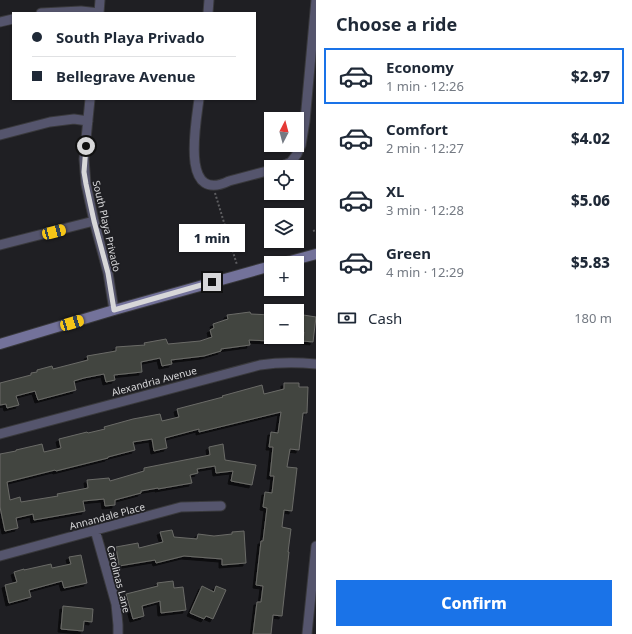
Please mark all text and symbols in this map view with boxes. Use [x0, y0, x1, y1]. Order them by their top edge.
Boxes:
text: Choose a ride [336, 12, 457, 36]
text: South Playa Privado [56, 27, 205, 47]
text: Economy [386, 57, 454, 77]
icon: car [338, 58, 374, 94]
text: Bellegrave Avenue [56, 66, 195, 86]
text: $2.97 [571, 66, 610, 86]
text: 1 min · 12:26 [386, 77, 464, 95]
north arrow [264, 112, 304, 152]
map controls [264, 112, 304, 344]
text: Comfort [386, 119, 448, 139]
icon: car [338, 120, 374, 156]
text: $4.02 [571, 128, 610, 148]
route start [77, 137, 95, 155]
text: 2 min · 12:27 [386, 139, 464, 157]
button: locate [264, 160, 304, 200]
street label: South Playa Privado [90, 179, 124, 273]
text: XL [386, 181, 404, 201]
icon: car [338, 182, 374, 218]
text: $5.06 [571, 190, 610, 210]
text: 3 min · 12:28 [386, 201, 464, 219]
button: layers [264, 208, 304, 248]
car [41, 223, 67, 241]
callout: 1 min [179, 224, 245, 252]
text: 1 min [194, 229, 230, 247]
text: Green [386, 243, 431, 263]
icon: car [338, 244, 374, 280]
text: $5.83 [571, 252, 610, 272]
button: + [264, 256, 304, 296]
text: 4 min · 12:29 [386, 263, 464, 281]
route end [203, 273, 221, 291]
button: − [264, 304, 304, 344]
icon: cash [336, 307, 358, 329]
text: Cash [368, 308, 402, 328]
text: 180 m [574, 309, 612, 327]
car [59, 314, 85, 332]
street label: Alexandria Avenue [110, 363, 198, 399]
street label: Annandale Place [68, 499, 147, 533]
street label: Carolinas Lane [104, 544, 134, 614]
button: Confirm [336, 580, 612, 626]

